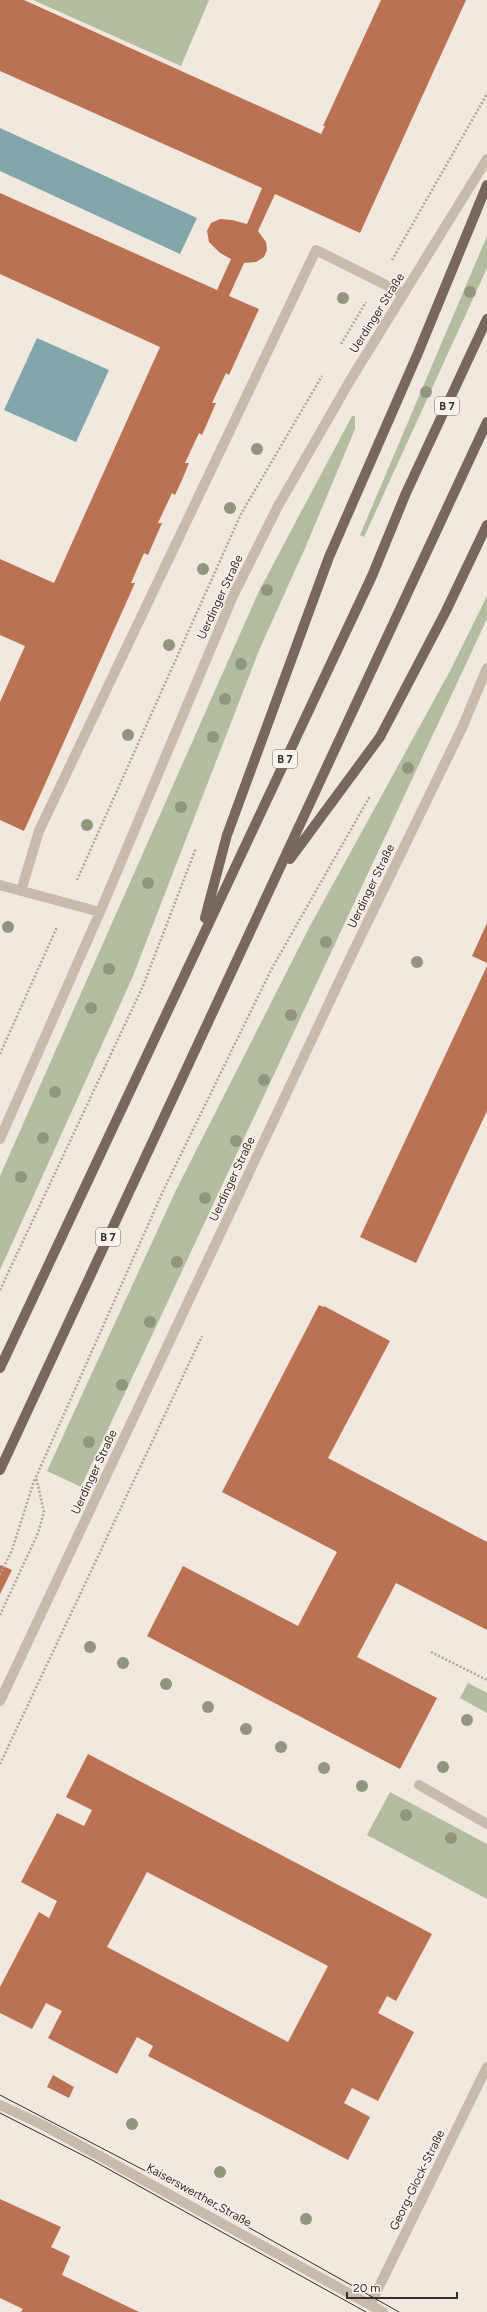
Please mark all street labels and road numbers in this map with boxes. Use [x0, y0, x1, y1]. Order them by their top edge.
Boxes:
street label: Uerdinger Straße [347, 270, 407, 356]
road number: B 7 [435, 397, 459, 415]
street label: Uerdinger Straße [194, 552, 246, 641]
road number: B 7 [273, 750, 297, 768]
street label: Uerdinger Straße [345, 841, 398, 930]
street label: Uerdinger Straße [206, 1134, 258, 1223]
road number: B 7 [96, 1228, 120, 1246]
street label: Uerdinger Straße [68, 1427, 120, 1516]
street label: Georg-Glock-Straße [387, 2127, 448, 2233]
street label: Kaiserswerther Straße [144, 2160, 254, 2230]

